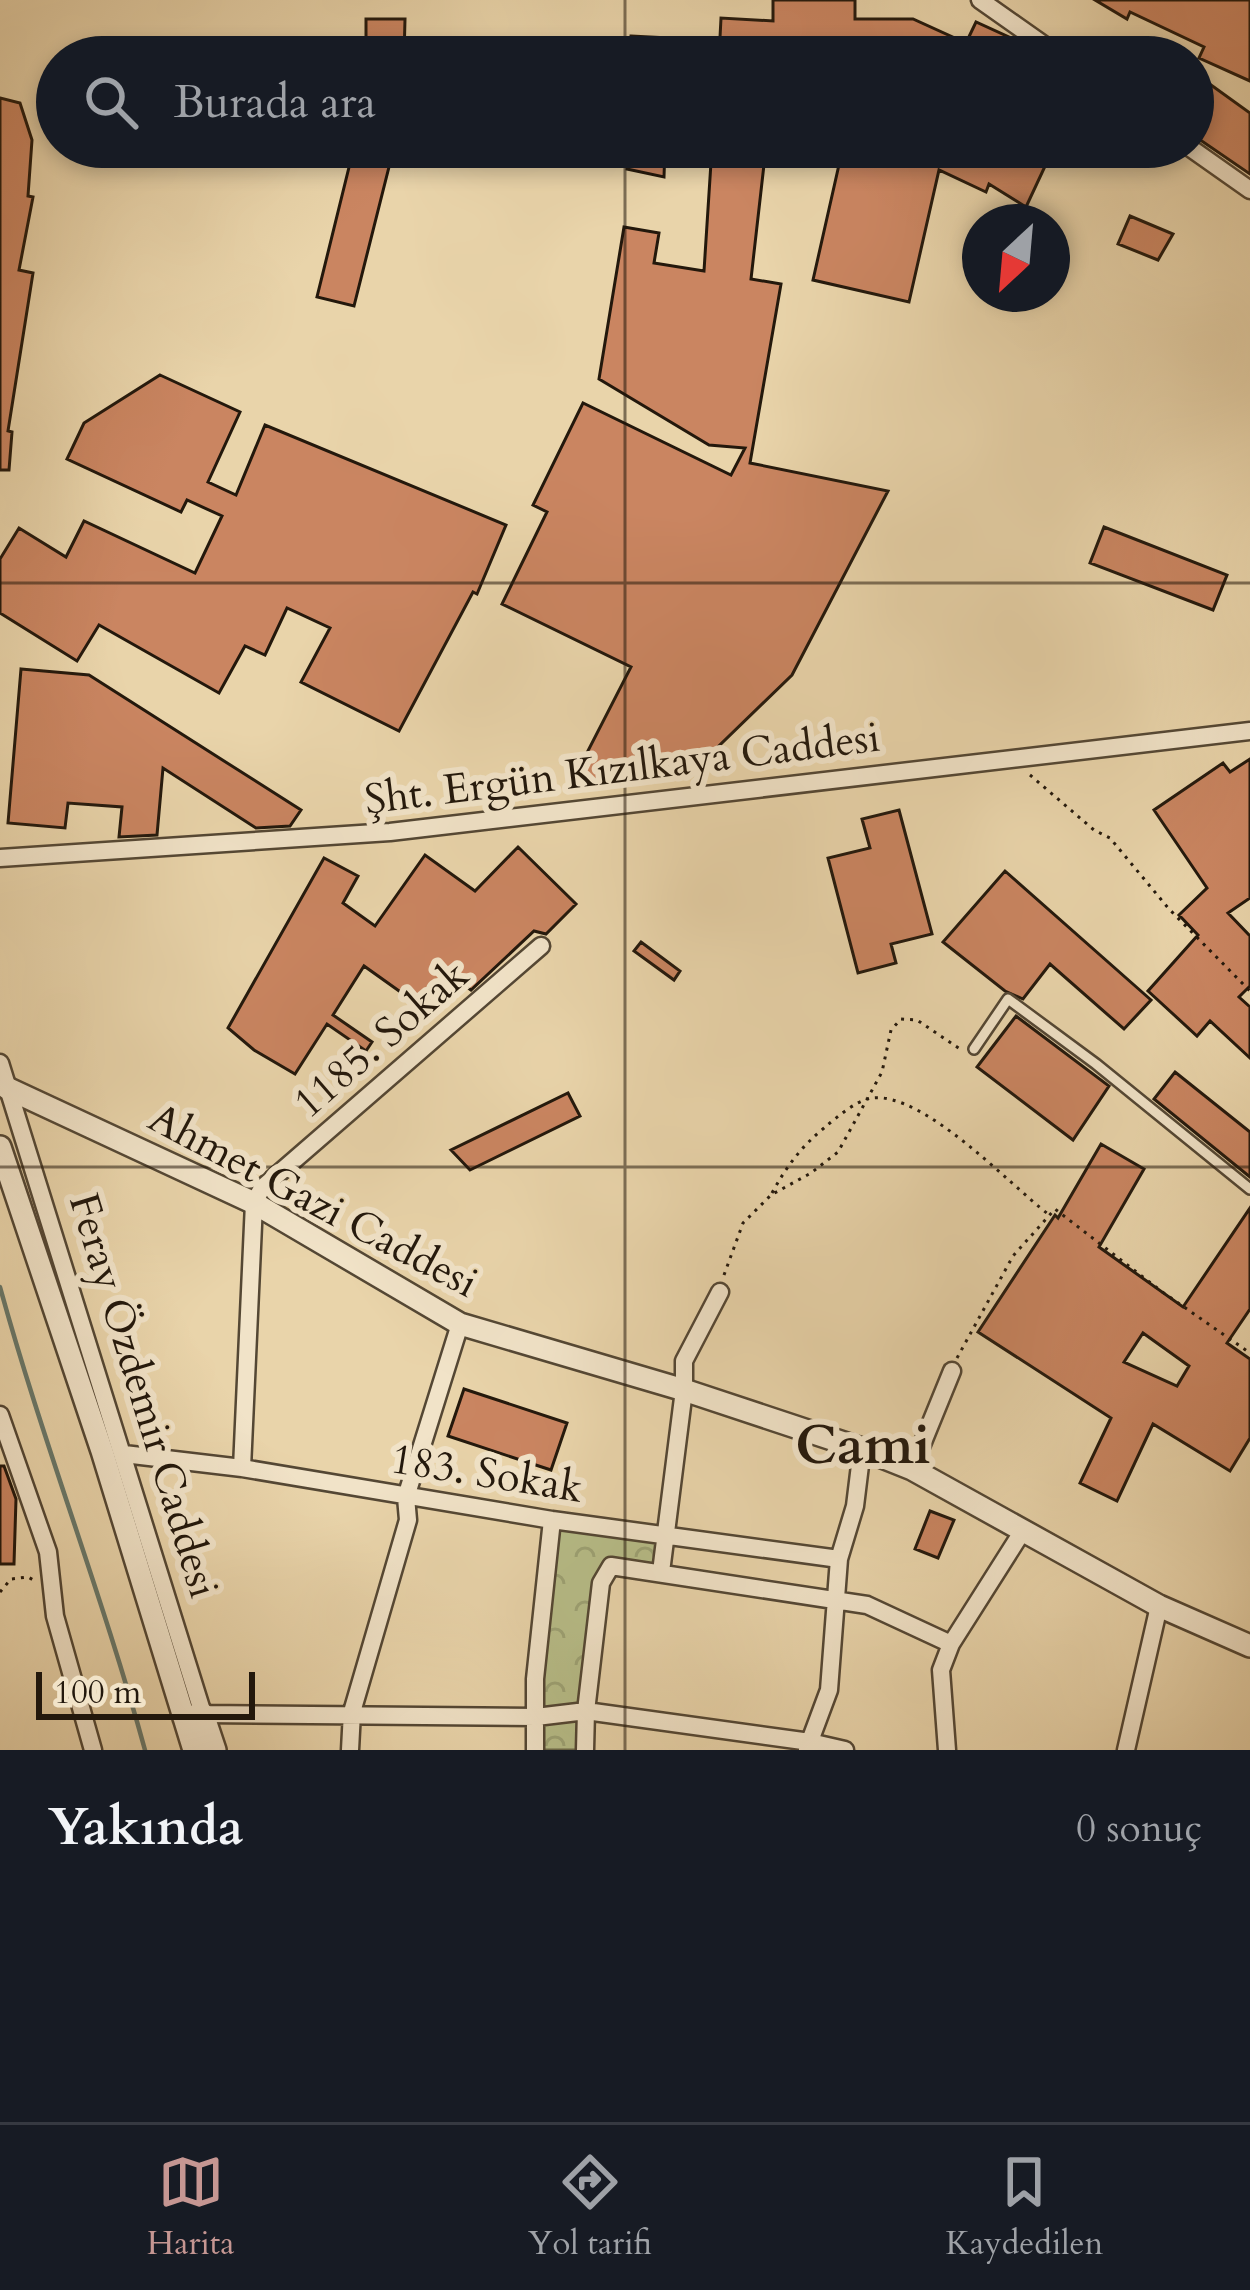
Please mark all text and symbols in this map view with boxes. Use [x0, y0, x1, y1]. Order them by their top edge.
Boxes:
search box [36, 36, 1214, 168]
icon: search [78, 69, 144, 135]
text: Burada ara [174, 72, 376, 133]
north arrow [962, 204, 1070, 312]
street label: Şht. Ergün Kızılkaya Caddesi [361, 709, 883, 828]
street label: 1185. Sokak [281, 947, 481, 1131]
street label: Ahmet Gazi Caddesi [139, 1089, 488, 1311]
street label: Feray Özdemir Caddesi [55, 1186, 232, 1605]
district label: Cami [795, 1410, 931, 1483]
street label: 183. Sokak [387, 1430, 587, 1517]
scale bar [36, 1666, 255, 1719]
text: 100 m [54, 1670, 141, 1715]
text: Yakında [48, 1793, 243, 1863]
text: 0 sonuç [1076, 1802, 1202, 1855]
tab: Harita [147, 2149, 235, 2266]
tab: Yol tarifi [528, 2149, 652, 2266]
tab: Kaydedilen [946, 2149, 1103, 2266]

